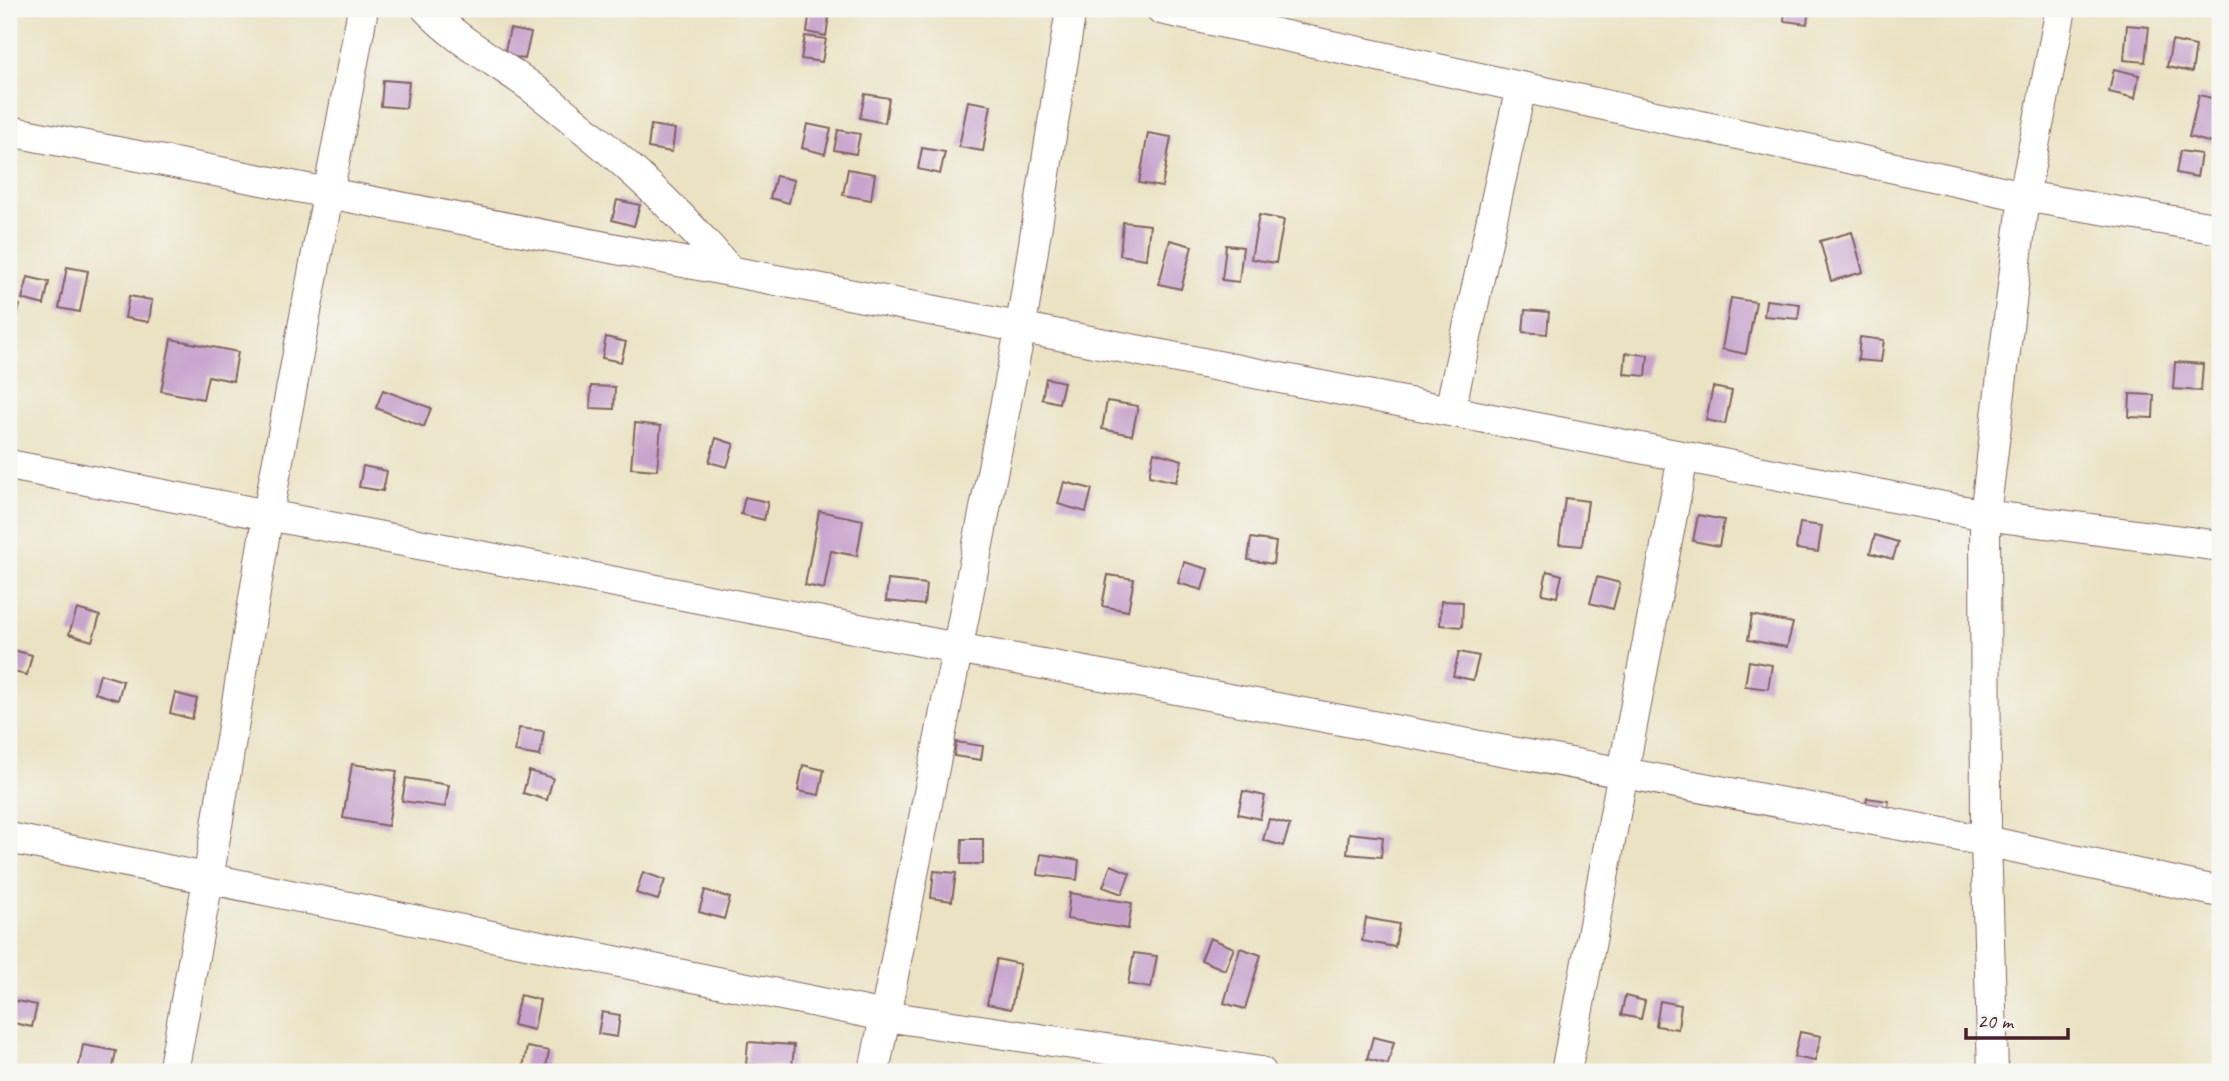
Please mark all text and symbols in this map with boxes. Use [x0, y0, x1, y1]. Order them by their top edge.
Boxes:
scale bar [1966, 997, 2068, 1041]
text: 20 m [1977, 1008, 2015, 1034]

